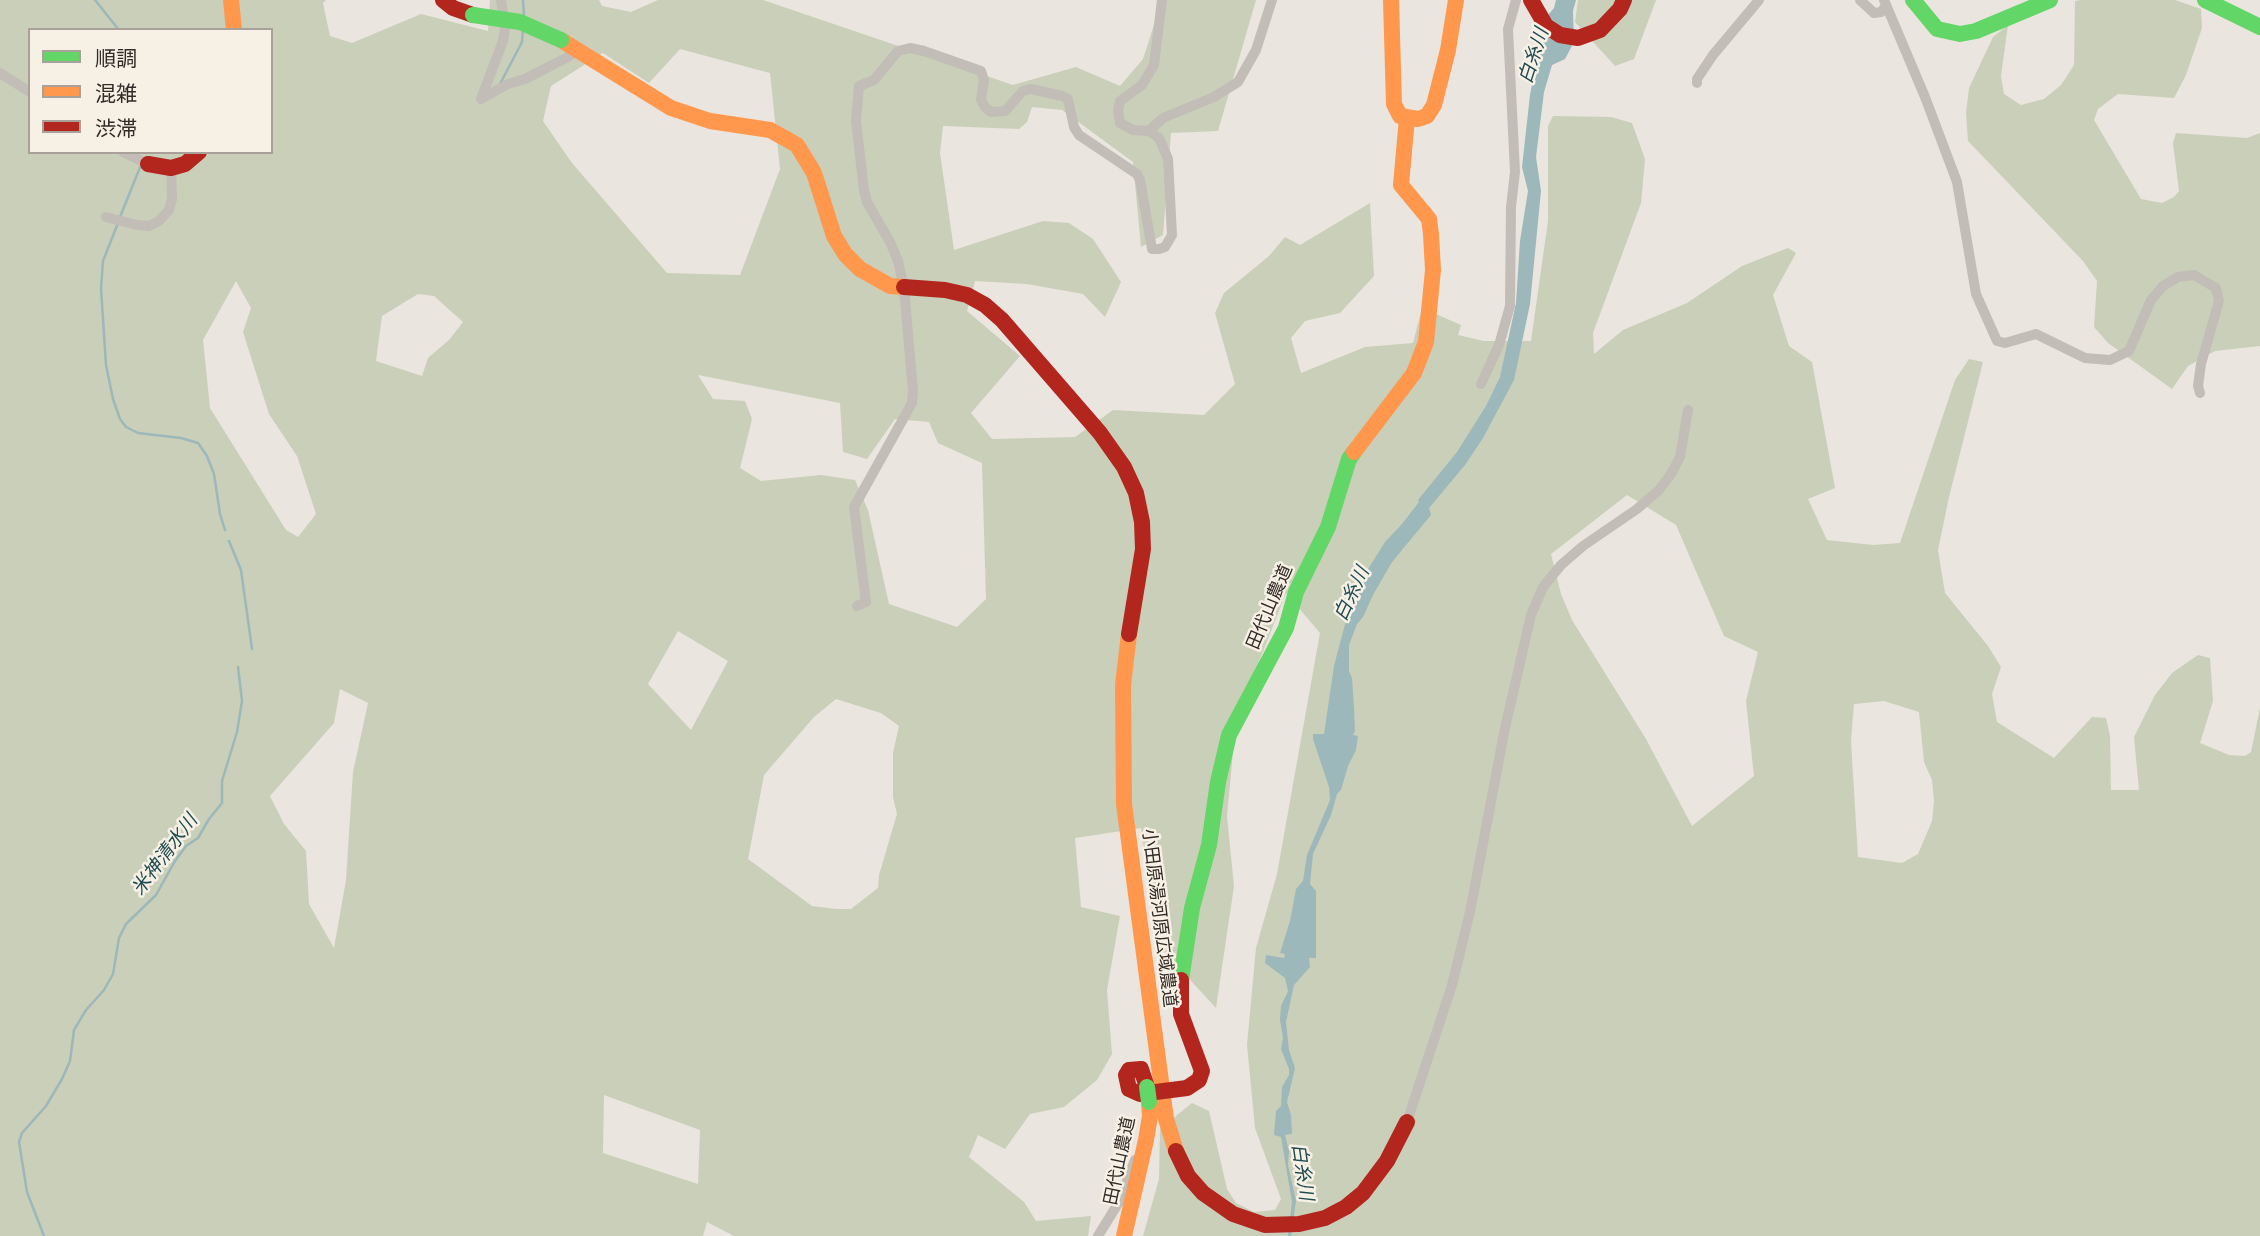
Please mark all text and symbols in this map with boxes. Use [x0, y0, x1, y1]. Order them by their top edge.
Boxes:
water label: 白糸川 [1514, 25, 1554, 87]
legend [28, 28, 273, 154]
text: 順調 [95, 44, 137, 72]
text: 混雑 [95, 79, 137, 107]
text: 渋滞 [95, 114, 137, 142]
street label: 田代山農道 [1242, 561, 1298, 653]
water label: 白糸川 [1330, 563, 1374, 625]
water label: 米神清水川 [127, 810, 203, 900]
street label: 小田原湯河原広域農道 [1137, 827, 1181, 1009]
street label: 田代山農道 [1100, 1115, 1140, 1207]
water label: 白糸川 [1287, 1142, 1317, 1202]

